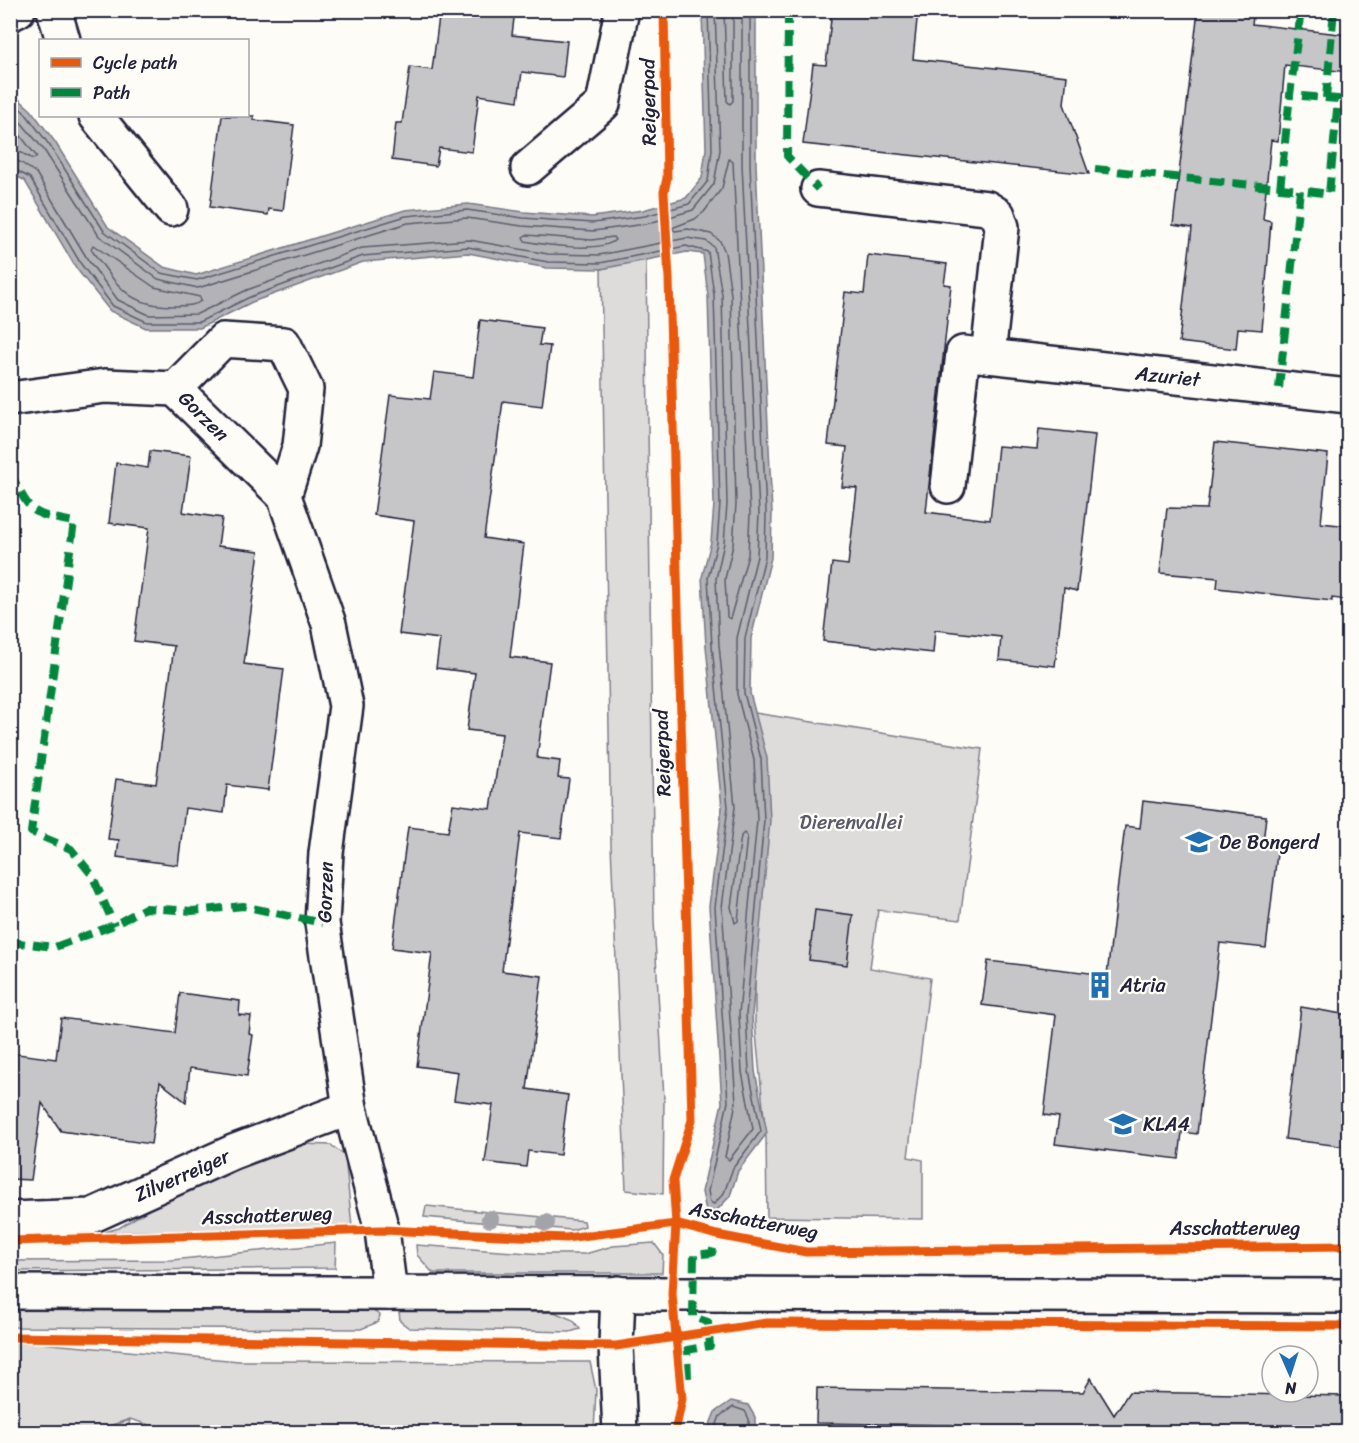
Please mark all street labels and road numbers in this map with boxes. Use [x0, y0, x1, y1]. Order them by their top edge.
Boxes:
street label: Reigerpad [630, 57, 667, 146]
street label: Azuriet [1133, 356, 1203, 397]
street label: Gorzen [170, 382, 238, 451]
street label: Reigerpad [643, 707, 682, 797]
street label: Gorzen [307, 861, 344, 923]
street label: Zilverreiger [129, 1138, 237, 1212]
street label: Asschatterweg [685, 1191, 821, 1250]
street label: Asschatterweg [200, 1196, 333, 1235]
street label: Asschatterweg [1169, 1211, 1300, 1246]

